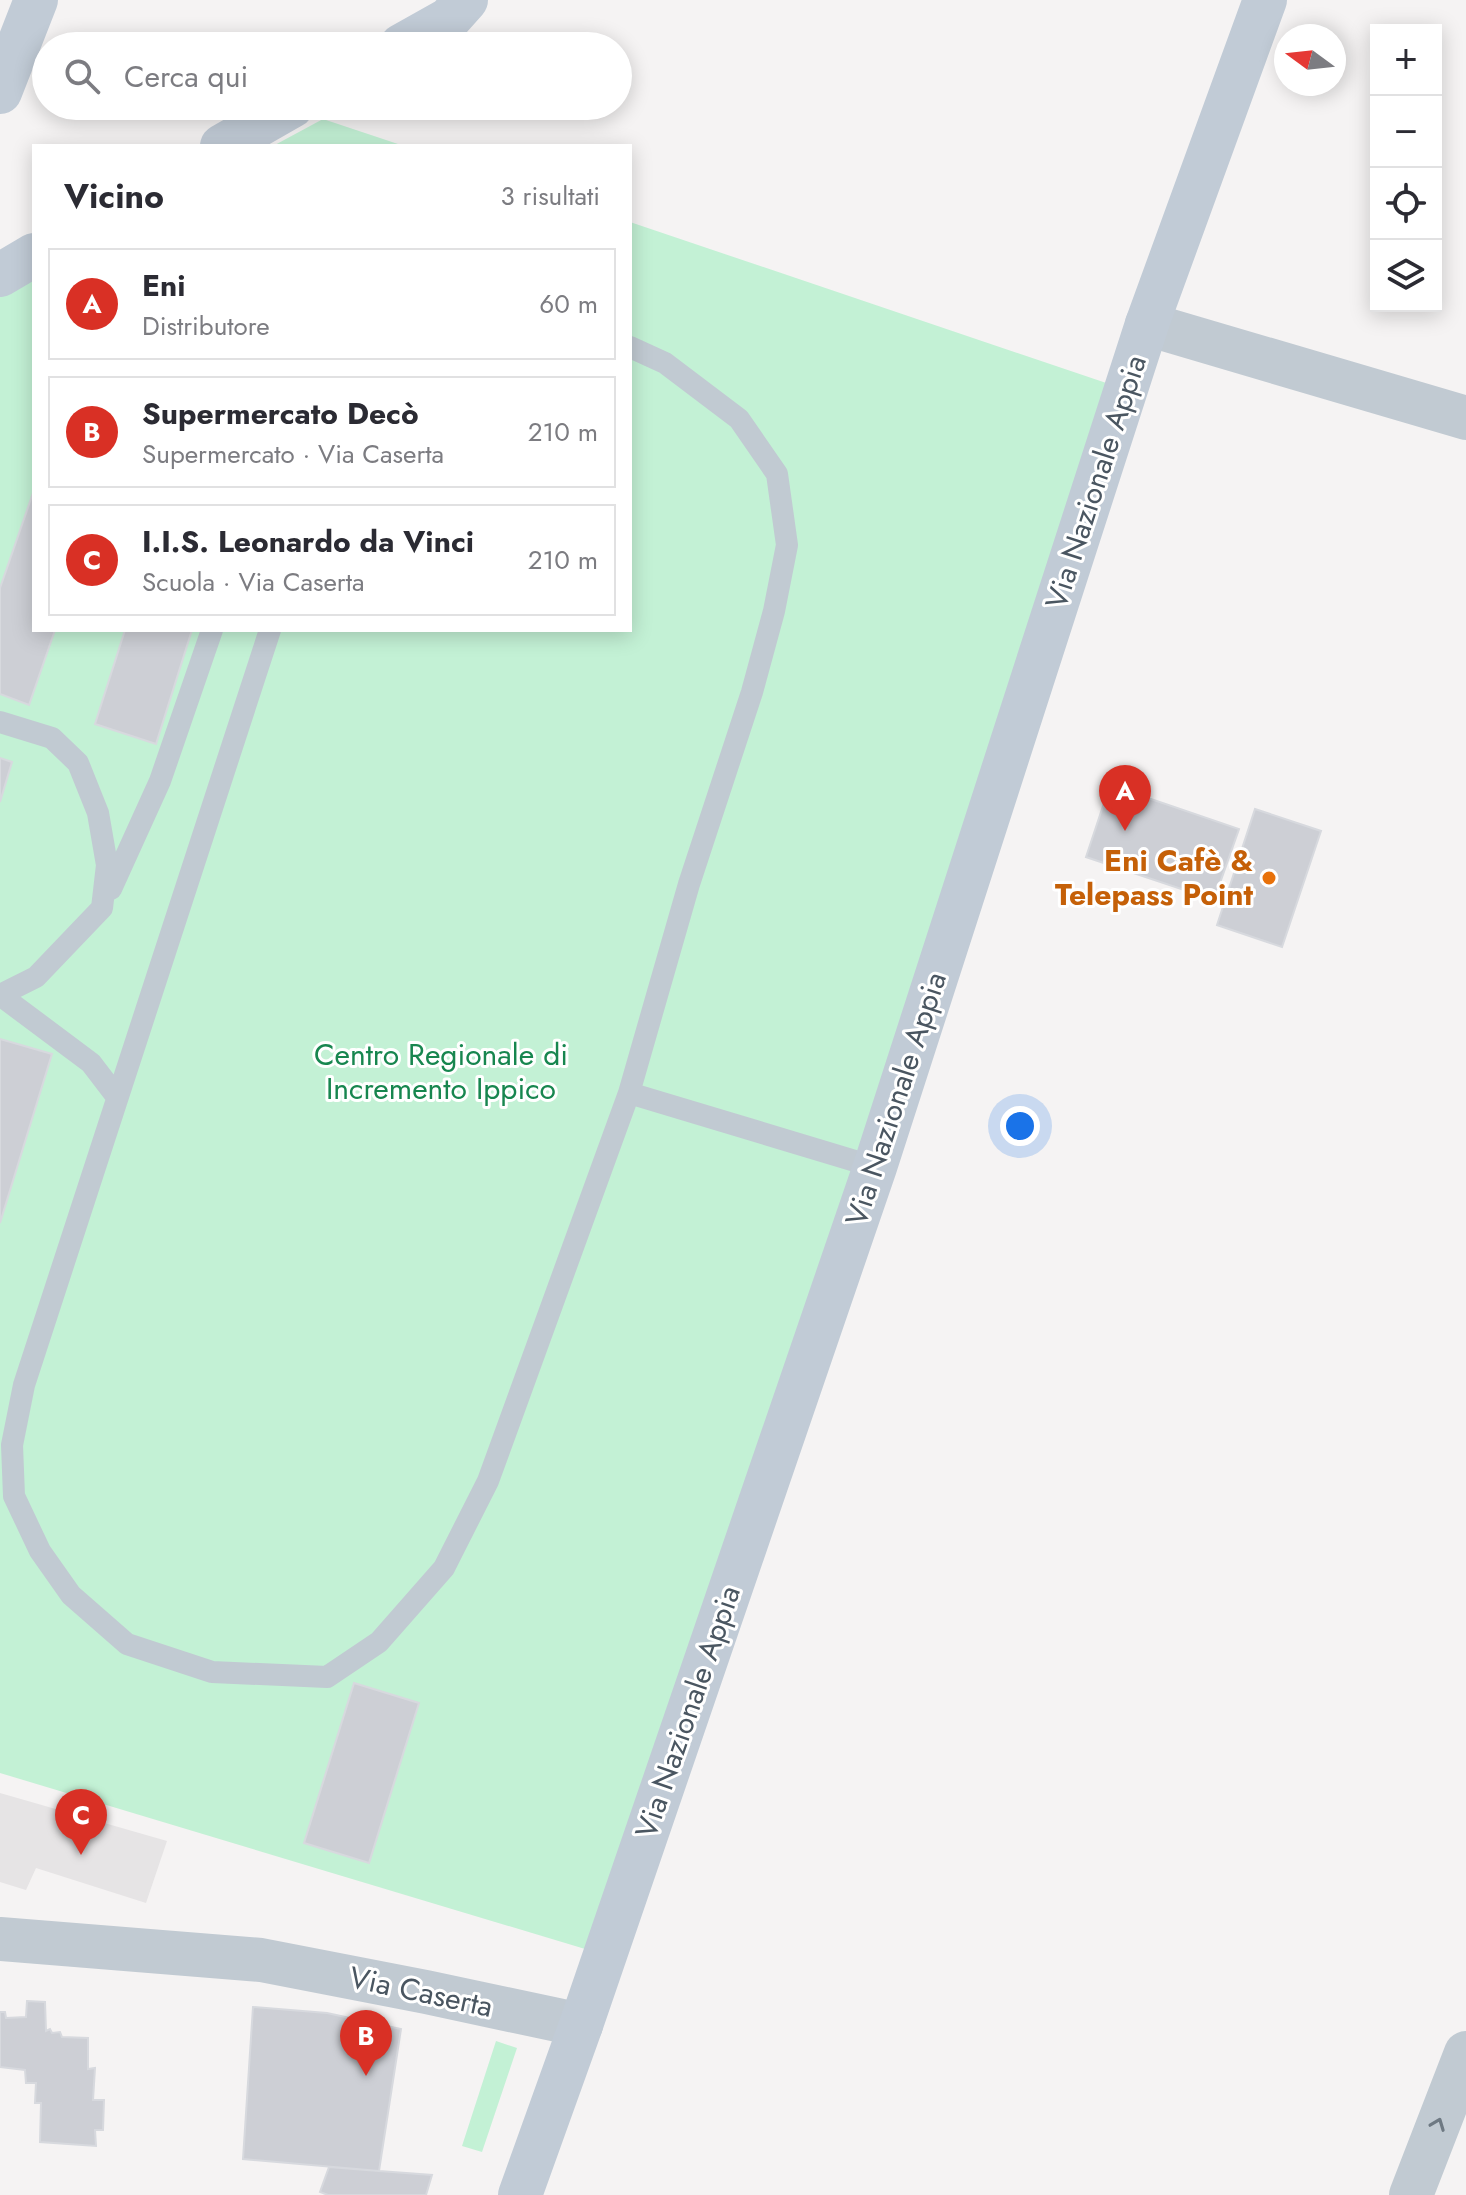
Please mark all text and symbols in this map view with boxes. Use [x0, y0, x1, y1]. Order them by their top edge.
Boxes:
north arrow [1274, 24, 1346, 96]
map controls [1370, 24, 1442, 312]
button: + [1370, 24, 1442, 96]
search box [32, 32, 632, 120]
icon: search [60, 54, 104, 98]
text: Cerca qui [124, 55, 248, 98]
button: − [1370, 96, 1442, 168]
button: locate [1370, 168, 1442, 240]
text: Vicino [64, 172, 164, 221]
text: 3 risultati [500, 177, 600, 215]
button: layers [1370, 240, 1442, 312]
text: Eni [142, 264, 186, 307]
text: A [82, 285, 102, 323]
text: 60 m [539, 285, 598, 323]
text: Distributore [142, 307, 270, 345]
street label: Via Nazionale Appia [1034, 349, 1157, 614]
text: Supermercato Decò [142, 392, 419, 435]
text: B [83, 413, 101, 451]
text: 210 m [528, 413, 598, 451]
text: Supermercato · Via Caserta [142, 435, 444, 473]
text: I.I.S. Leonardo da Vinci [142, 520, 474, 563]
text: C [83, 541, 101, 579]
text: 210 m [528, 541, 598, 579]
text: Scuola · Via Caserta [142, 563, 364, 601]
pin: A [1099, 765, 1151, 831]
place label: Eni Cafè & Telepass Point [1055, 839, 1253, 916]
marker: Eni Cafè & Telepass Point [1260, 869, 1278, 887]
street label: Via Nazionale Appia [834, 966, 957, 1231]
park label: Centro Regionale di Incremento Ippico [314, 1033, 568, 1110]
your location [1000, 1106, 1040, 1146]
street label: Via Nazionale Appia [624, 1580, 751, 1844]
pin: C [55, 1789, 107, 1855]
street label: Via Caserta [345, 1955, 497, 2028]
pin: B [340, 2010, 392, 2076]
one-way arrow [1428, 2118, 1445, 2132]

